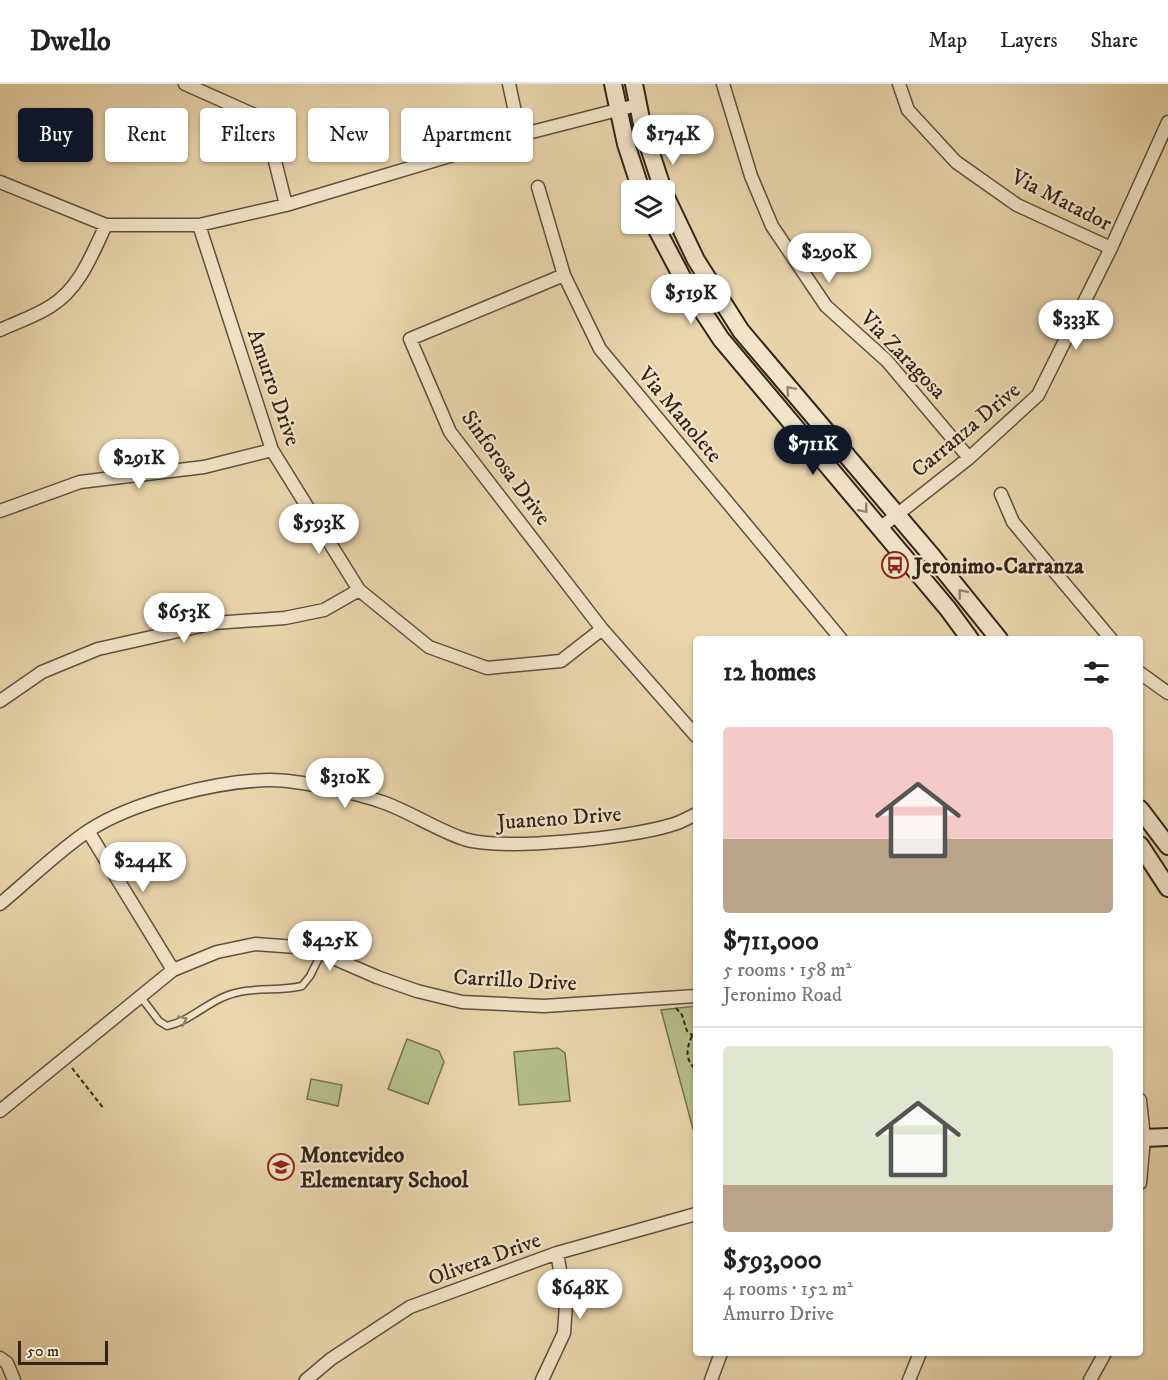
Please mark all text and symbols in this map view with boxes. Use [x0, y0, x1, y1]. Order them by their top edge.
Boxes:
text: Dwello [30, 24, 111, 59]
text: Map [928, 28, 967, 54]
text: Layers [1000, 28, 1058, 54]
text: Share [1091, 28, 1138, 54]
chip: Buy [18, 108, 93, 162]
chip: Rent [105, 108, 188, 162]
chip: Filters [200, 108, 296, 162]
chip: New [308, 108, 389, 162]
chip: Apartment [401, 108, 533, 162]
pin: $174K [631, 115, 715, 166]
text: $174K [646, 122, 700, 147]
street label: Via Matador [1006, 163, 1117, 238]
map controls [621, 180, 675, 234]
button: layers [621, 180, 675, 234]
pin: $290K [787, 233, 871, 284]
text: $290K [801, 240, 857, 265]
pin: $519K [649, 274, 733, 325]
text: $519K [665, 281, 717, 306]
pin: $333K [1034, 300, 1118, 351]
street label: Via Zaragosa [853, 304, 952, 405]
text: $333K [1052, 307, 1100, 332]
street label: Amurro Drive [241, 325, 306, 449]
street label: Via Manolete [631, 361, 728, 468]
street label: Carranza Drive [906, 377, 1026, 483]
one-way arrow [786, 386, 797, 397]
street label: Sinforosa Drive [455, 405, 557, 531]
pin: $711K [771, 425, 855, 476]
text: $711K [788, 432, 838, 457]
pin: $291K [97, 439, 181, 490]
text: $291K [113, 446, 165, 471]
one-way arrow [857, 502, 868, 513]
pin: $593K [277, 504, 361, 555]
text: $593K [293, 511, 345, 536]
bus stop icon: Jeronimo-Carranza [880, 550, 910, 580]
place label: Jeronimo-Carranza [911, 553, 1084, 580]
one-way arrow [959, 589, 970, 600]
pin: $653K [142, 593, 226, 644]
text: $653K [158, 600, 210, 625]
text: 12 homes [723, 656, 816, 689]
icon: filters [1080, 656, 1113, 689]
pin: $310K [303, 758, 387, 809]
text: $310K [320, 765, 370, 790]
icon: home [864, 766, 972, 874]
street label: Juaneno Drive [494, 801, 622, 836]
pin: $244K [101, 842, 185, 893]
text: $244K [114, 849, 172, 874]
pin: $425K [288, 921, 372, 972]
text: $711,000 [723, 925, 819, 958]
text: $425K [302, 928, 358, 953]
text: 5 rooms · 158 m² [723, 958, 852, 983]
street label: Carrillo Drive [453, 964, 577, 997]
text: Jeronimo Road [723, 983, 842, 1008]
one-way arrow [177, 1015, 188, 1027]
icon: home [864, 1085, 972, 1193]
place label: Montevideo Elementary School [300, 1142, 469, 1194]
school or university icon: Montevideo Elementary School [266, 1152, 296, 1182]
street label: Olivera Drive [425, 1227, 544, 1292]
text: $593,000 [723, 1244, 822, 1277]
pin: $648K [538, 1269, 622, 1320]
text: $648K [552, 1276, 608, 1301]
text: 4 rooms · 152 m² [723, 1277, 853, 1302]
text: Amurro Drive [723, 1302, 834, 1327]
scale bar [18, 1338, 108, 1366]
text: 50 m [27, 1341, 59, 1361]

